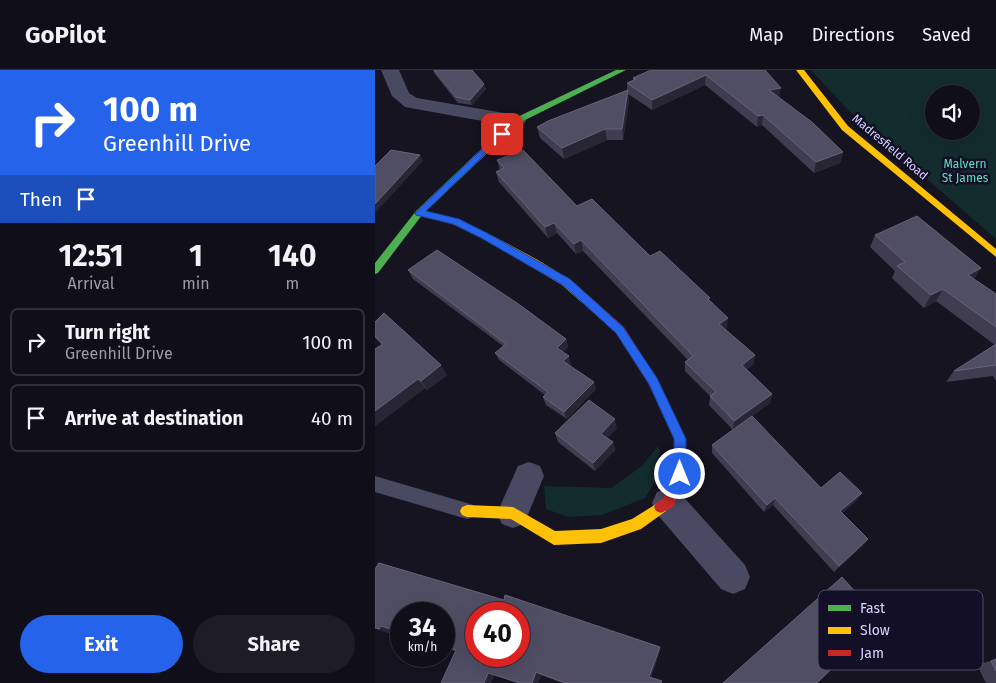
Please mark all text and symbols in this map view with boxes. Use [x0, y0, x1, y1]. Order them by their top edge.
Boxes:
text: GoPilot [25, 21, 106, 49]
text: Map [749, 24, 784, 46]
text: Directions [812, 24, 894, 46]
text: Saved [922, 24, 971, 46]
map controls [925, 85, 980, 140]
button: sound [925, 85, 980, 140]
text: 100 m [103, 88, 198, 130]
icon: right [20, 90, 85, 155]
street label: Madresfield Road [849, 111, 931, 183]
pin [481, 113, 523, 155]
icon: arrive [488, 120, 516, 148]
text: Greenhill Drive [103, 130, 251, 157]
park label: Malvern St James [942, 157, 989, 185]
icon: arrive [72, 185, 100, 213]
text: Then [20, 188, 62, 211]
text: 12:51 [58, 238, 124, 274]
text: 1 [189, 238, 203, 274]
text: 140 [268, 238, 317, 274]
text: Arrival [68, 274, 114, 293]
text: min [182, 274, 210, 293]
text: m [285, 274, 299, 293]
text: Turn right [65, 321, 150, 344]
icon: right [22, 328, 50, 356]
text: 100 m [302, 331, 353, 354]
text: Greenhill Drive [65, 344, 173, 363]
icon: arrive [22, 404, 50, 432]
text: Arrive at destination [65, 407, 244, 430]
text: 40 m [311, 407, 353, 430]
position arrow [653, 447, 705, 499]
legend [818, 590, 983, 670]
text: Fast [860, 600, 886, 617]
speed limit sign: 40 [465, 602, 530, 667]
text: 34 [409, 613, 436, 643]
button: Exit [20, 615, 183, 673]
button: Share [193, 615, 355, 673]
text: Slow [860, 622, 890, 639]
text: km/h [408, 640, 437, 654]
text: Jam [860, 645, 884, 662]

